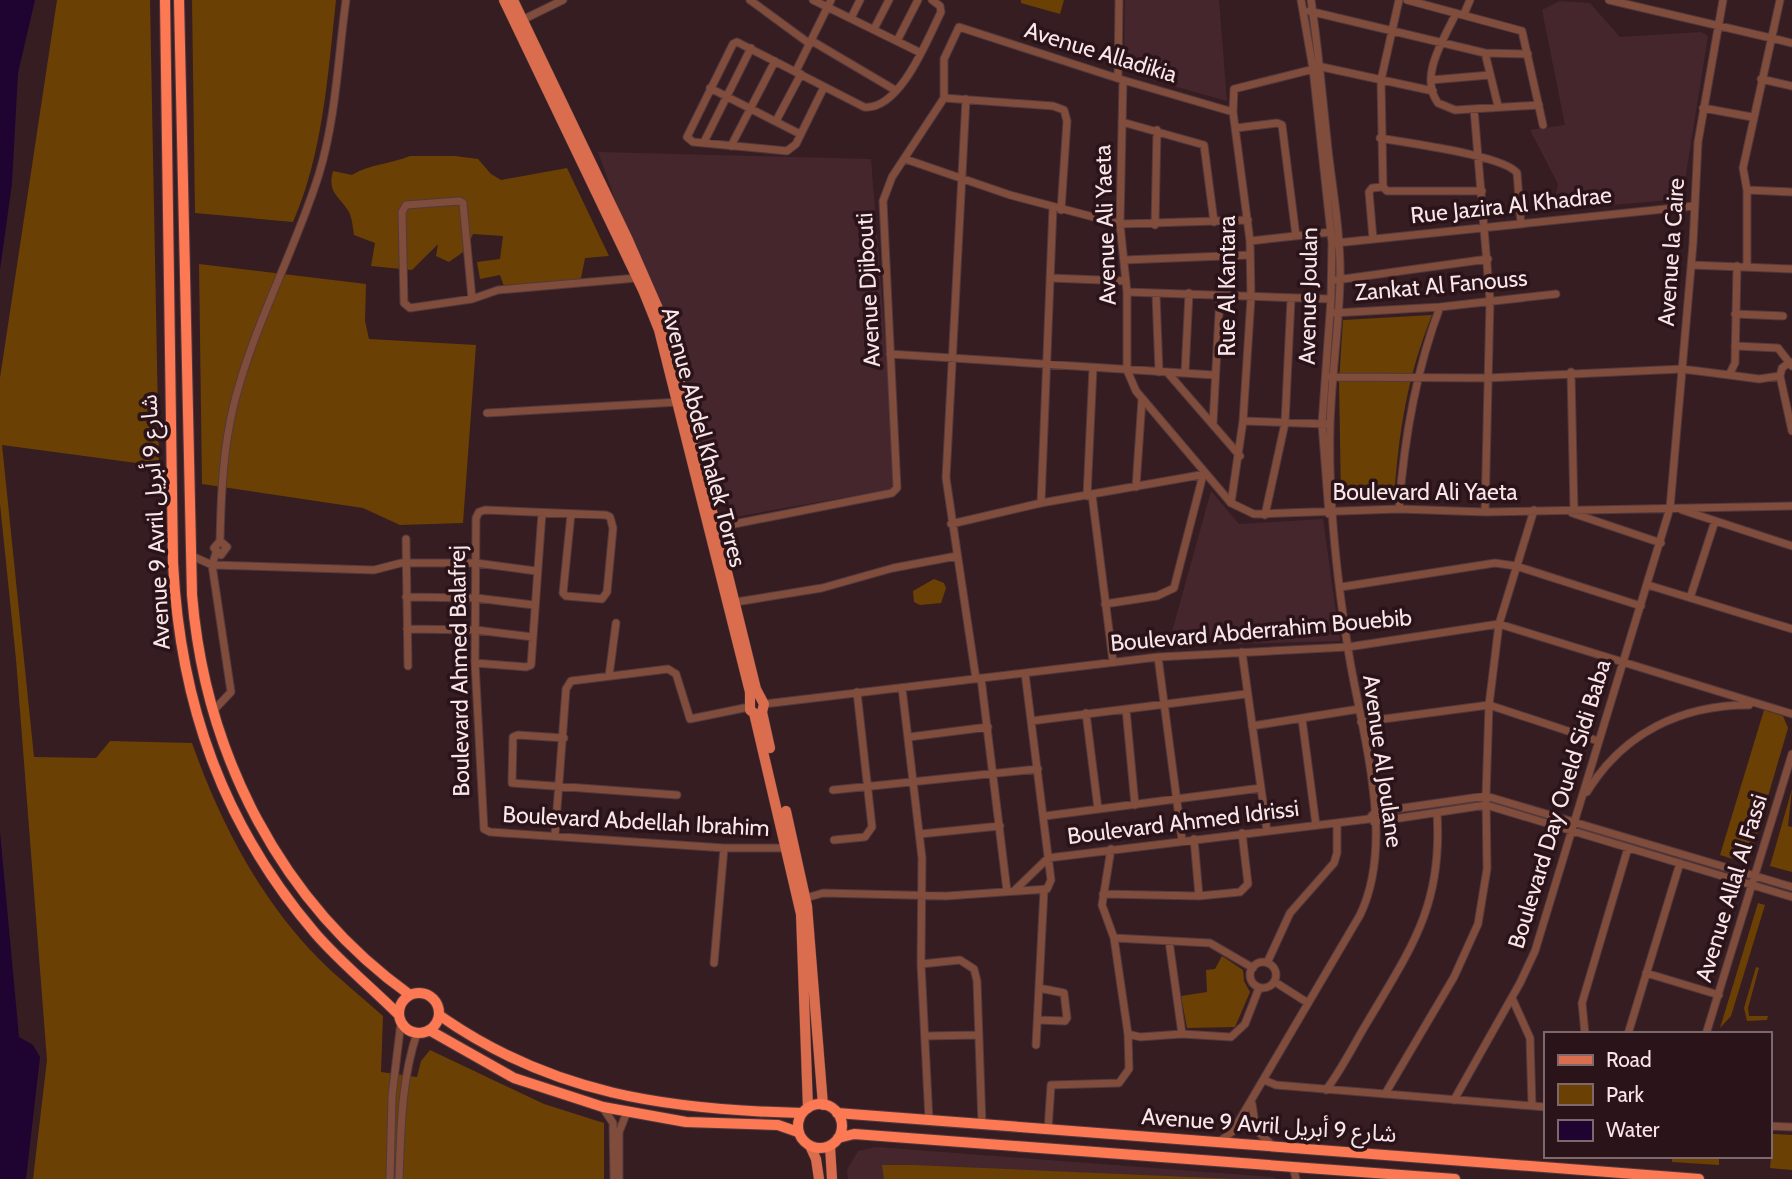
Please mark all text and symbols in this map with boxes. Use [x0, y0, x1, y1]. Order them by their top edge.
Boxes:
street label: Avenue Alladikia [1021, 16, 1181, 88]
street label: Avenue Ali Yaeta [1088, 144, 1122, 306]
street label: Avenue la Caire [1652, 177, 1690, 327]
street label: Rue Jazira Al Khadrae [1409, 180, 1613, 229]
street label: Avenue Djibouti [850, 212, 886, 368]
street label: Rue Al Kantara [1213, 216, 1241, 356]
street label: Avenue Joulan [1293, 227, 1323, 365]
street label: Zankat Al Fanouss [1354, 264, 1528, 306]
street label: Avenue Abdel Khalek Torres [656, 304, 752, 570]
street label: Avenue 9 Avril شارع 9 أبريل [134, 393, 179, 650]
street label: Boulevard Ali Yaeta [1332, 478, 1518, 506]
street label: Boulevard Ahmed Balafrej [443, 545, 475, 797]
street label: Boulevard Abderrahim Bouebib [1109, 603, 1413, 657]
street label: Boulevard Day Oueld Sidi Baba [1502, 656, 1616, 952]
street label: Avenue Al Joulane [1357, 673, 1409, 849]
street label: Avenue Allal Al Fassi [1689, 791, 1773, 985]
street label: Boulevard Ahmed Idrissi [1065, 794, 1301, 850]
street label: Boulevard Abdellah Ibrahim [502, 800, 770, 842]
legend [1544, 1032, 1771, 1158]
text: Road [1606, 1047, 1652, 1072]
text: Park [1606, 1082, 1644, 1107]
street label: Avenue 9 Avril شارع 9 أبريل [1140, 1102, 1398, 1151]
text: Water [1606, 1117, 1660, 1142]

